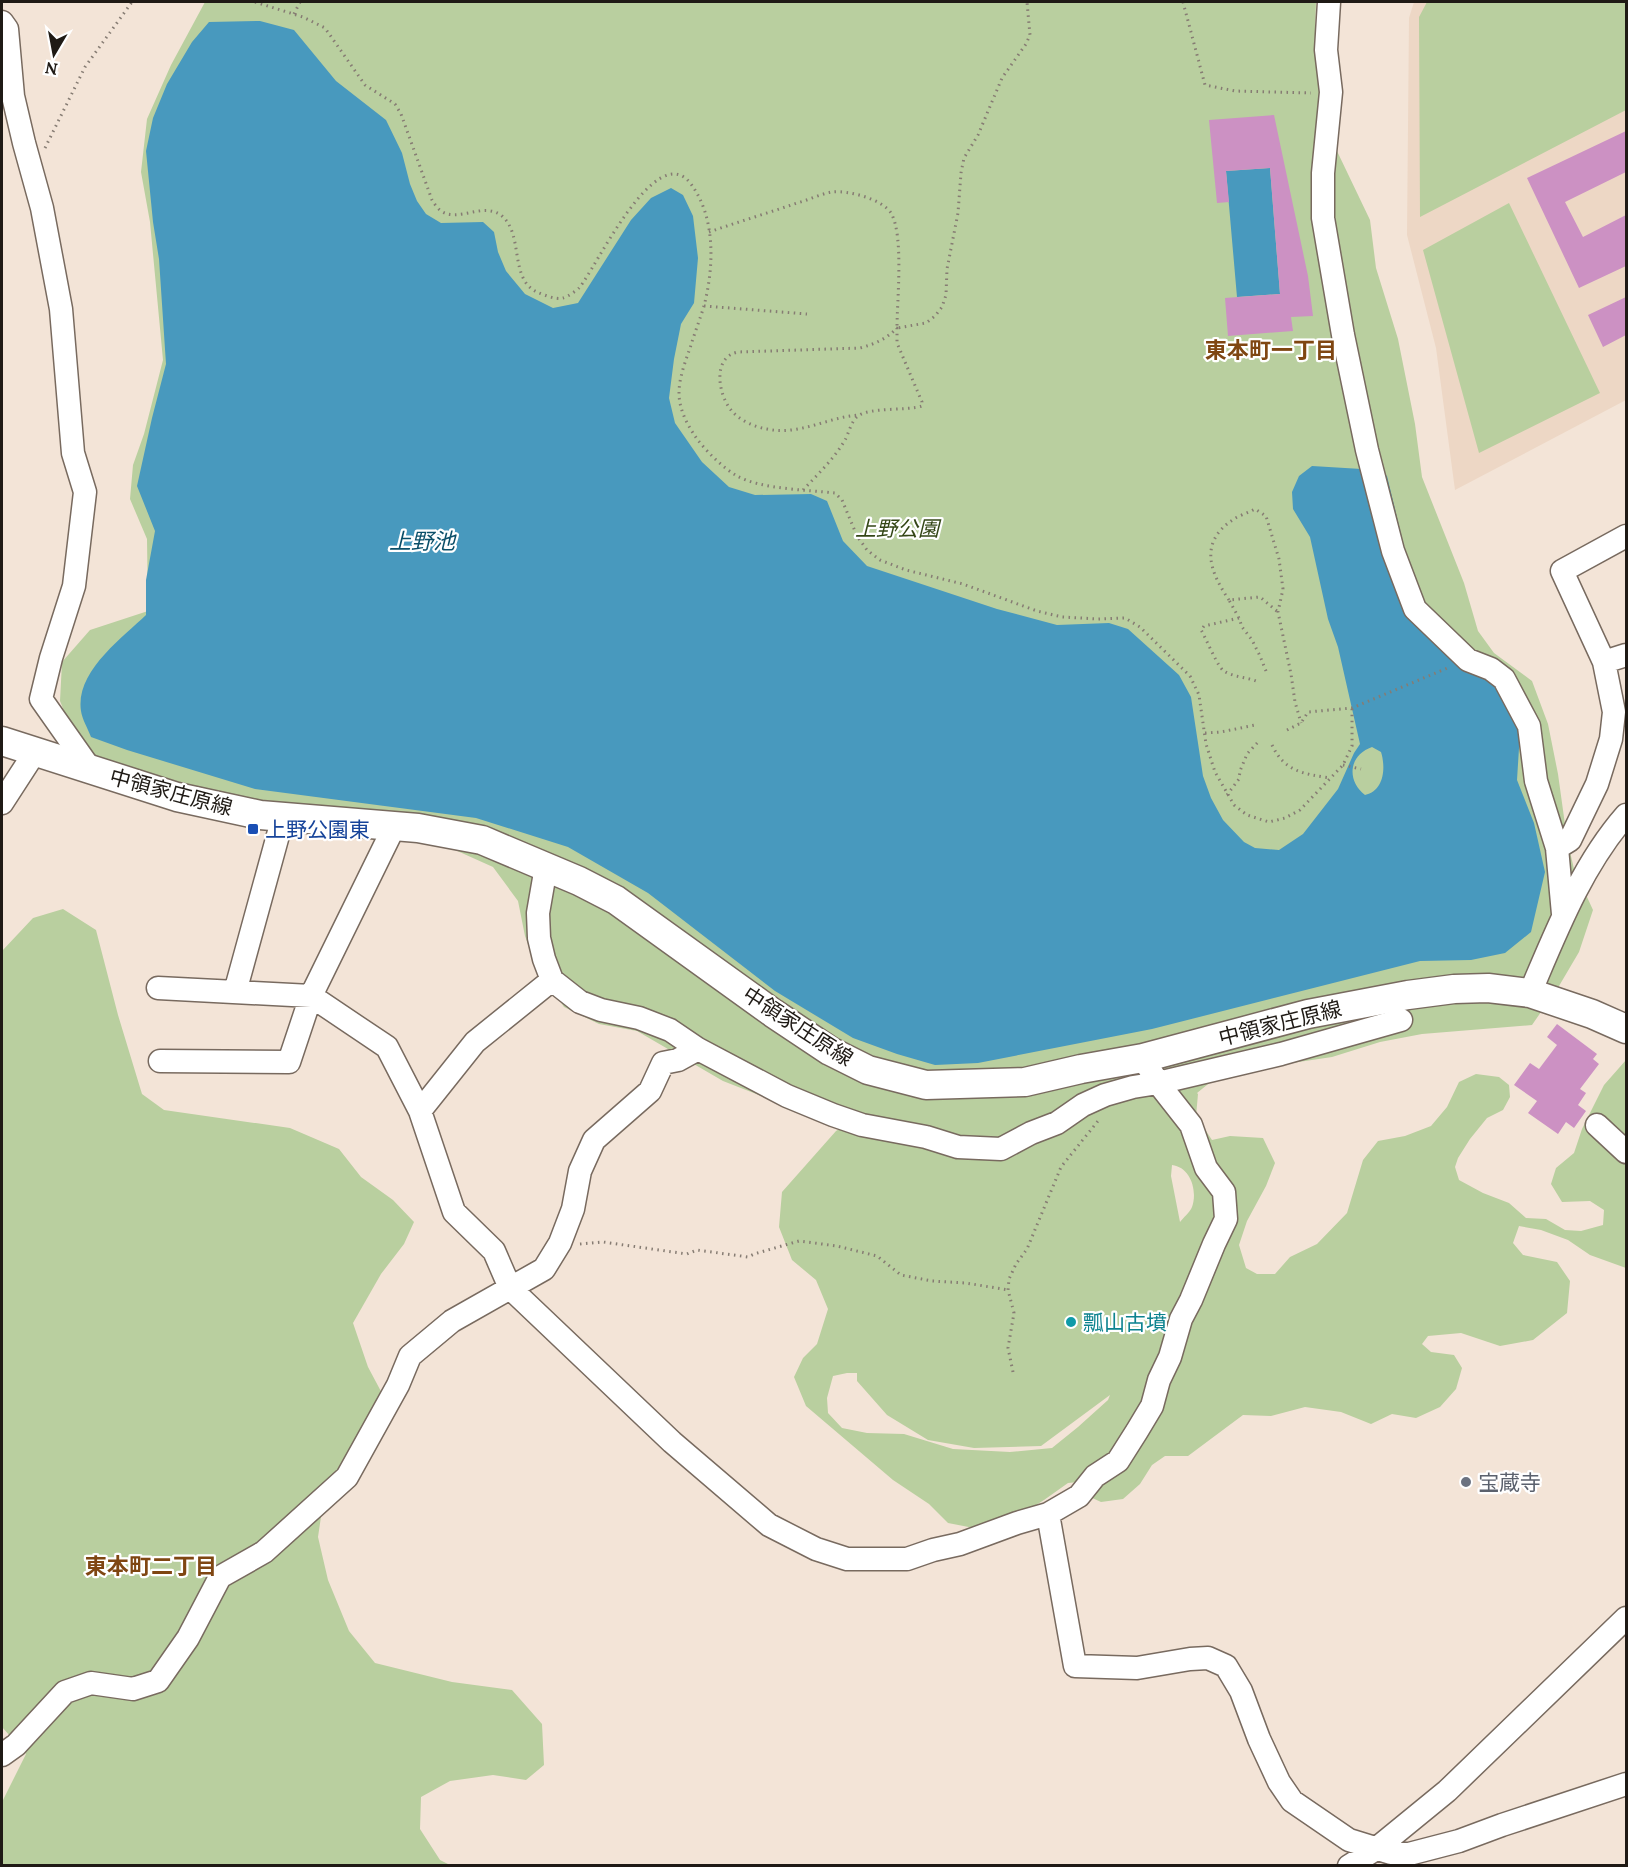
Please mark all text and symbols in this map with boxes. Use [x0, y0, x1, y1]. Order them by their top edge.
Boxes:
north arrow [24, 24, 84, 84]
text: N [44, 58, 59, 80]
district label: 東本町一丁目 [1205, 336, 1337, 364]
park label: 上野公園 [855, 515, 942, 542]
water label: 上野池 [389, 527, 457, 555]
street label: 中領家庄原線 [107, 763, 235, 821]
place label: 上野公園東 [265, 816, 370, 843]
marker: 上野公園東 [246, 822, 260, 836]
street label: 中領家庄原線 [738, 980, 858, 1072]
street label: 中領家庄原線 [1216, 995, 1344, 1051]
place label: 瓢山古墳 [1083, 1309, 1167, 1336]
marker: 瓢山古墳 [1064, 1315, 1078, 1329]
place label: 宝蔵寺 [1478, 1469, 1541, 1496]
marker: 宝蔵寺 [1459, 1475, 1473, 1489]
district label: 東本町二丁目 [85, 1552, 217, 1580]

